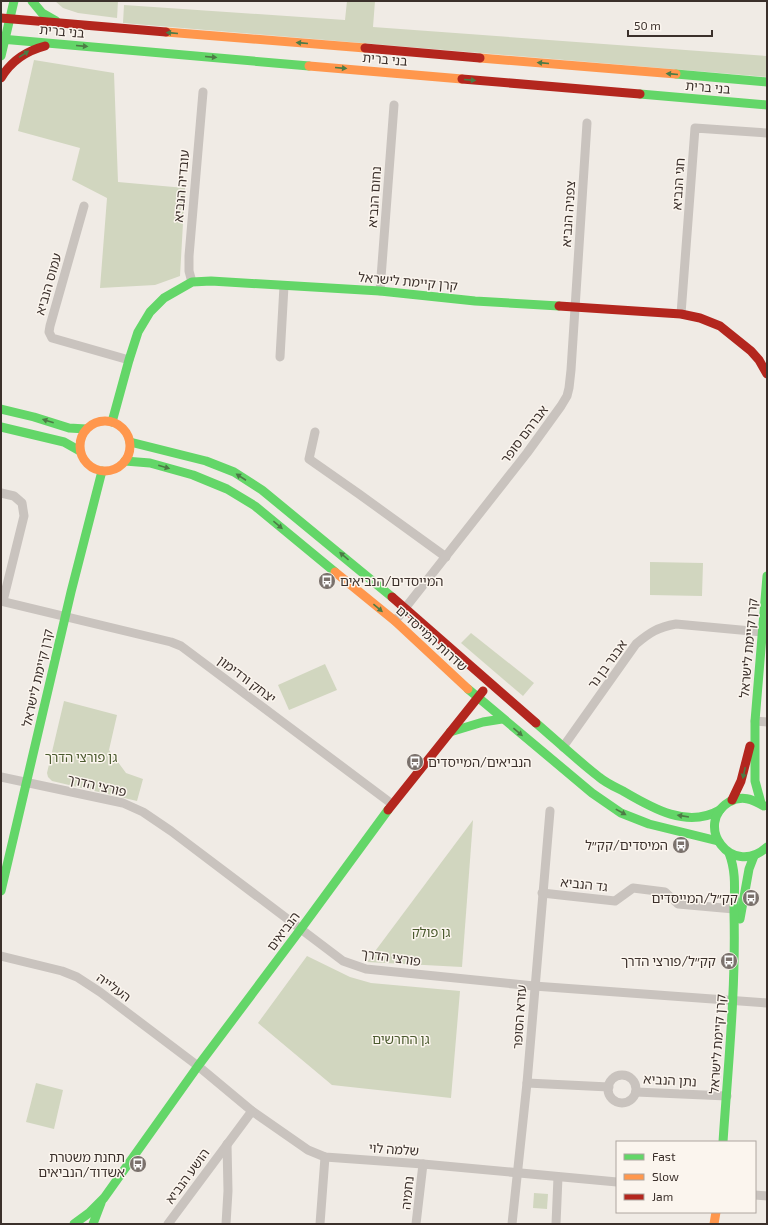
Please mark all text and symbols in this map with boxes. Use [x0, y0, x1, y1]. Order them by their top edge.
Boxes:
scale bar [628, 12, 712, 38]
text: 50 m [634, 18, 661, 32]
street label: בני ברית [39, 21, 85, 41]
one-way arrow [166, 29, 178, 36]
one-way arrow [296, 40, 308, 47]
one-way arrow [76, 43, 88, 49]
street label: בני ברית [362, 49, 408, 69]
one-way arrow [19, 50, 29, 58]
one-way arrow [205, 54, 217, 61]
one-way arrow [537, 60, 549, 67]
one-way arrow [335, 65, 347, 72]
one-way arrow [666, 71, 678, 77]
one-way arrow [464, 76, 476, 83]
street label: בני ברית [685, 77, 731, 97]
street label: עובדיה הנביא [170, 149, 192, 223]
street label: חגי הנביא [668, 157, 688, 211]
street label: נחום הנביא [364, 166, 384, 228]
street label: צפניה הנביא [558, 180, 578, 248]
street label: עמוס הנביא [31, 251, 65, 317]
street label: קרן קיימת לישראל [358, 269, 458, 293]
street label: אברהם סופר [497, 402, 551, 466]
one-way arrow [42, 418, 54, 424]
one-way arrow [158, 464, 170, 470]
one-way arrow [235, 473, 247, 480]
one-way arrow [273, 520, 284, 529]
one-way arrow [338, 552, 349, 561]
bus stop icon: המייסדים/הנביאים [317, 571, 337, 591]
place label: המייסדים/הנביאים [340, 573, 443, 589]
street label: קרן קיימת לישראל [736, 598, 760, 698]
street label: שדרות המייסדים [393, 602, 471, 674]
one-way arrow [373, 603, 384, 612]
street label: קרן קיימת לישראל [18, 627, 56, 729]
street label: אבנר בן נר [584, 636, 630, 692]
street label: יצחק ורדימון [215, 652, 279, 706]
one-way arrow [513, 728, 523, 737]
park label: גן פורצי הדרך [45, 749, 117, 765]
bus stop icon: הנביאים/המייסדים [405, 752, 425, 772]
place label: הנביאים/המייסדים [428, 754, 531, 770]
one-way arrow [740, 767, 746, 779]
street label: פורצי הדרך [66, 770, 128, 800]
one-way arrow [615, 808, 626, 815]
one-way arrow [677, 813, 689, 819]
bus stop icon: המיסדים/קק״ל [671, 835, 691, 855]
place label: המיסדים/קק״ל [585, 837, 668, 853]
street label: גד הנביא [560, 874, 609, 894]
bus stop icon: קק״ל/המייסדים [741, 888, 761, 908]
place label: קק״ל/המייסדים [651, 890, 738, 906]
street label: הנביאים [263, 908, 303, 954]
park label: גן פולק [412, 924, 450, 940]
street label: פורצי הדרך [360, 945, 422, 969]
bus stop icon: קק״ל/פורצי הדרך [719, 951, 739, 971]
place label: קק״ל/פורצי הדרך [621, 953, 716, 969]
street label: העלייה [94, 969, 134, 1005]
street label: עזרא הסופר [509, 984, 529, 1050]
street label: קרן קיימת לישראל [706, 994, 728, 1094]
park label: גן החרשים [372, 1031, 430, 1047]
street label: נתן הנביא [643, 1071, 697, 1089]
street label: שלמה לוי [368, 1139, 420, 1159]
legend [616, 1141, 756, 1213]
street label: הושע הנביא [162, 1145, 212, 1207]
place label: תחנת משטרת אשדוד/הנביאים [38, 1149, 125, 1180]
text: Fast [652, 1149, 676, 1163]
bus stop icon: תחנת משטרת אשדוד/הנביאים [128, 1154, 148, 1174]
text: Slow [652, 1169, 679, 1183]
street label: נחמיה [397, 1175, 417, 1211]
text: Jam [652, 1189, 673, 1203]

